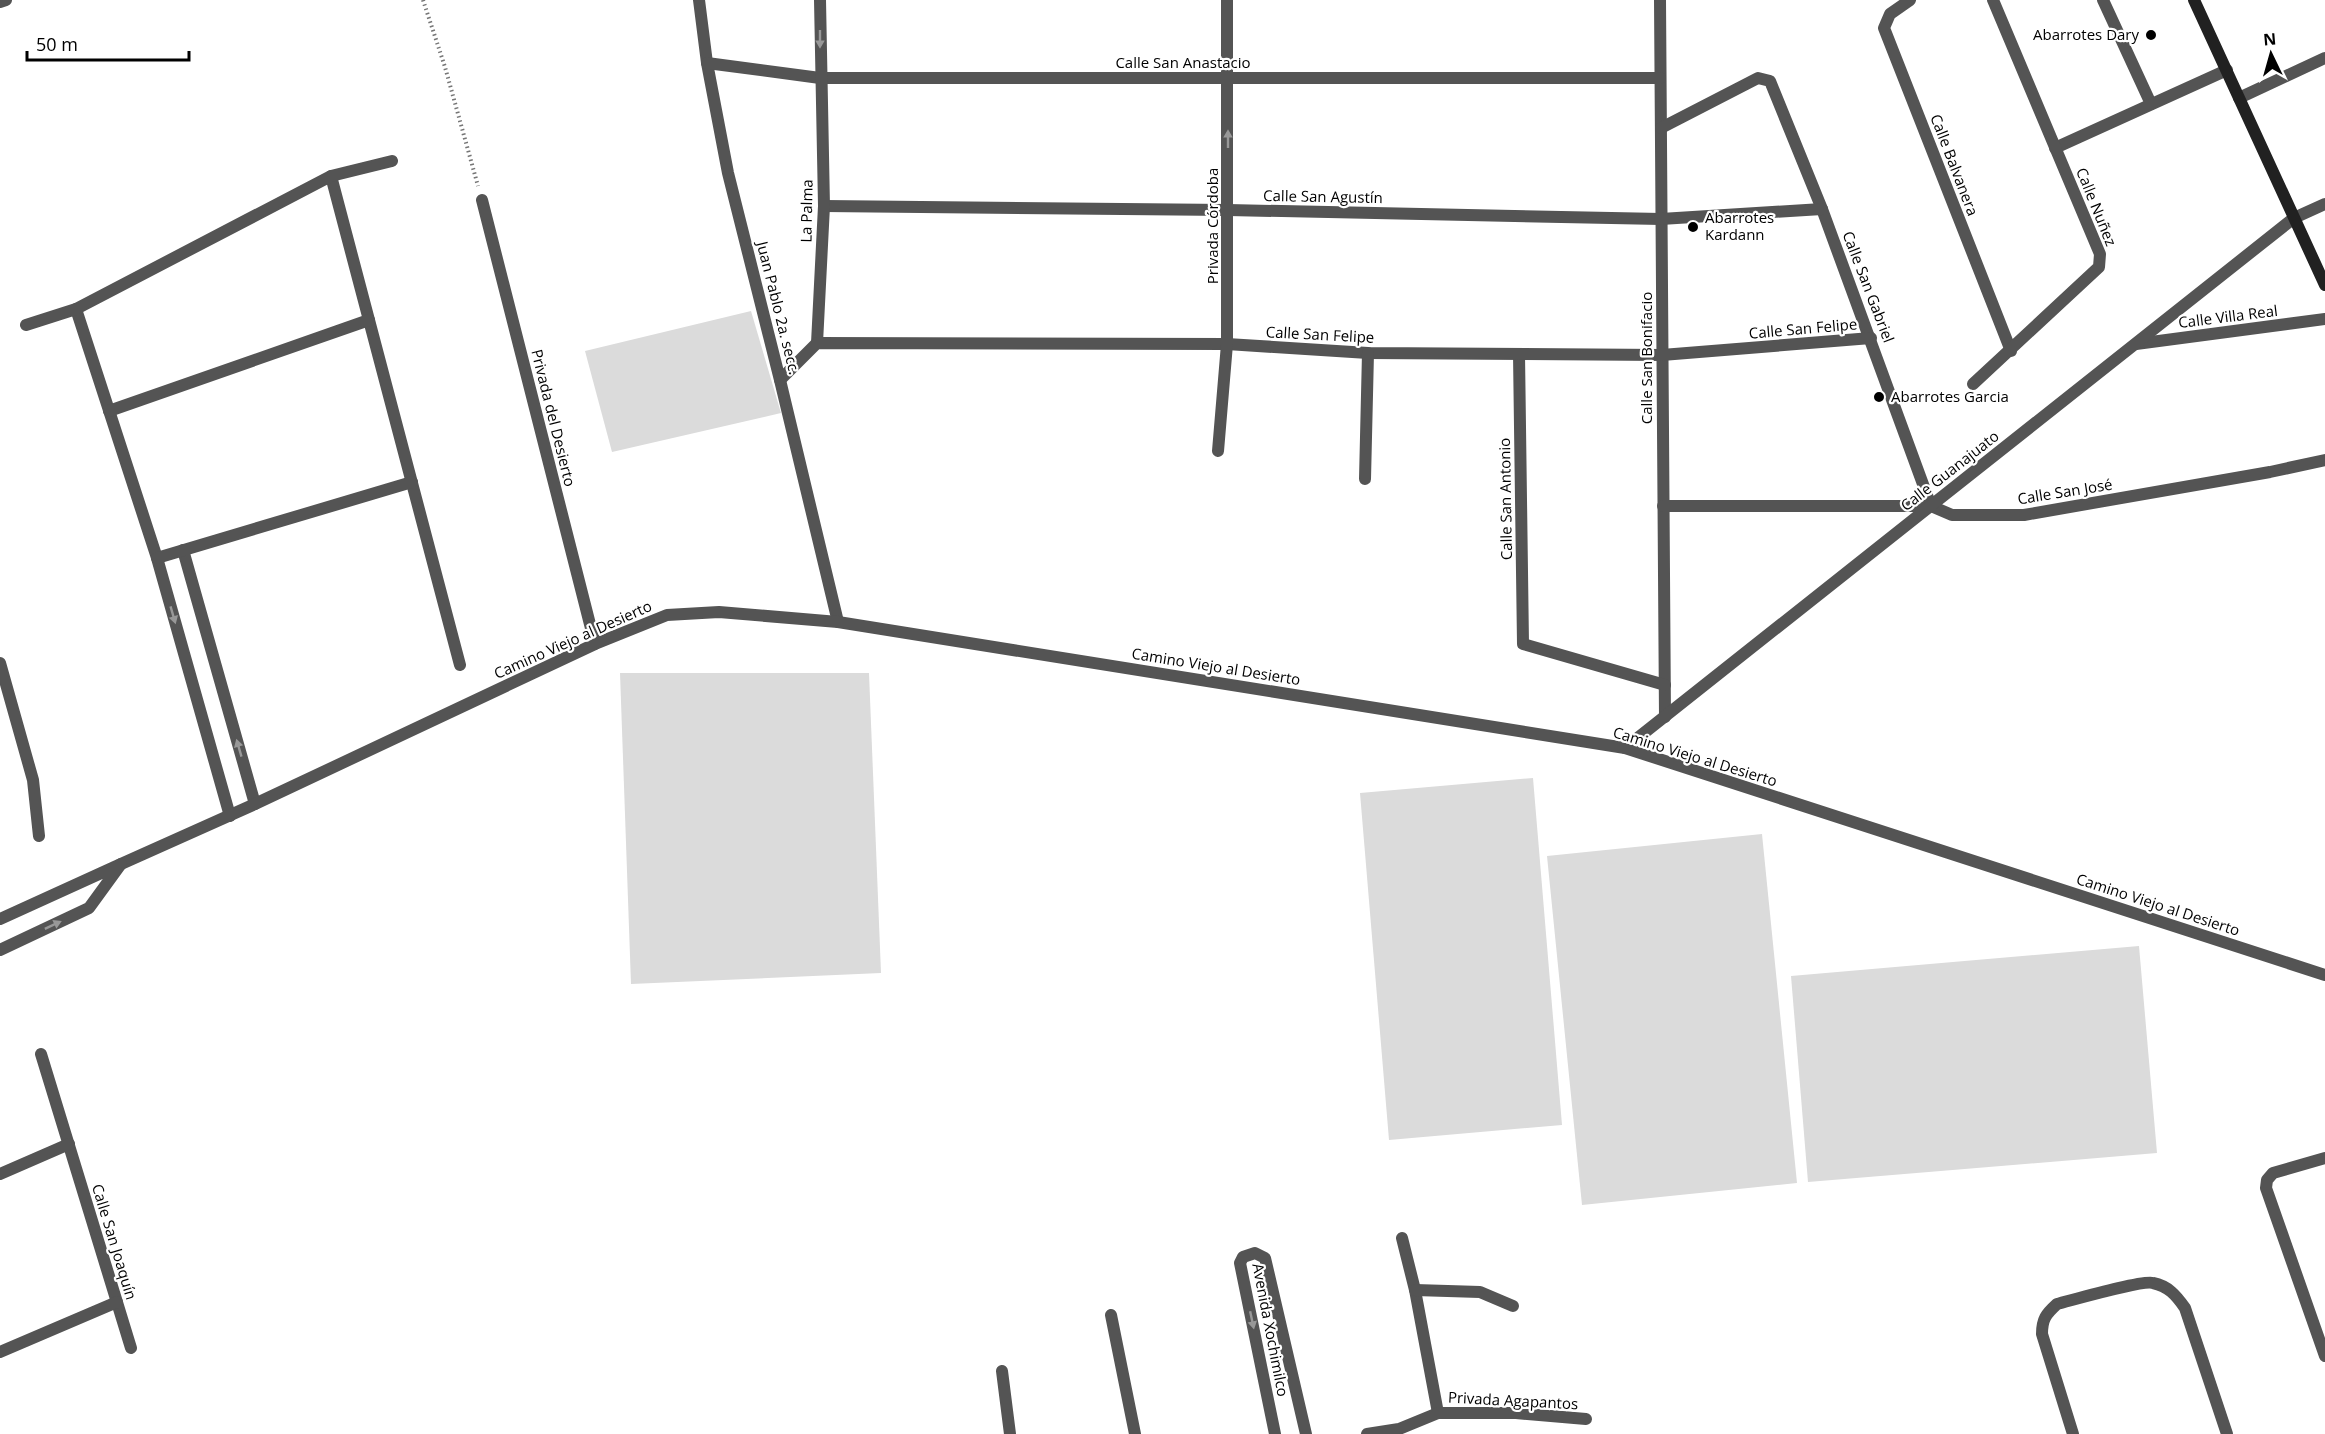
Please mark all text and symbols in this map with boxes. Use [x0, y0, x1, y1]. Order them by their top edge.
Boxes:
scale bar [27, 24, 189, 62]
place label: Abarrotes Dary [2033, 24, 2139, 44]
north arrow [2241, 24, 2301, 84]
marker: Abarrotes Dary [2144, 28, 2158, 42]
text: N [2262, 28, 2277, 51]
one-way arrow [815, 30, 825, 49]
text: 50 m [36, 32, 78, 56]
street label: Calle San Anastacio [1115, 52, 1251, 72]
street label: Calle Balvanera [1926, 111, 1984, 218]
one-way arrow [1223, 129, 1233, 148]
street label: Calle Nuñez [2072, 164, 2122, 249]
street label: Privada Córdoba [1202, 168, 1222, 284]
street label: La Palma [795, 179, 817, 243]
street label: Calle San Agustín [1263, 185, 1383, 207]
place label: Abarrotes Kardann [1705, 207, 1774, 244]
marker: Abarrotes Kardann [1686, 220, 1700, 234]
street label: Calle San Gabriel [1838, 228, 1899, 345]
street label: Juan Pablo 2a. secc. [752, 237, 805, 376]
street label: Calle San Bonifacio [1636, 292, 1656, 424]
street label: Calle Villa Real [2177, 300, 2279, 332]
street label: Calle San Felipe [1748, 313, 1858, 343]
street label: Calle San Felipe [1265, 321, 1375, 347]
street label: Privada del Desierto [527, 347, 581, 488]
place label: Abarrotes Garcia [1891, 386, 2009, 406]
marker: Abarrotes Garcia [1872, 390, 1886, 404]
street label: Calle Guanajuato [1896, 426, 2003, 515]
street label: Calle San Antonio [1494, 438, 1516, 560]
street label: Calle San José [2016, 474, 2114, 508]
street label: Camino Viejo al Desierto [491, 595, 655, 683]
one-way arrow [168, 605, 178, 624]
street label: Camino Viejo al Desierto [1130, 643, 1302, 689]
street label: Camino Viejo al Desierto [1611, 722, 1780, 791]
one-way arrow [234, 738, 244, 757]
street label: Camino Viejo al Desierto [2074, 868, 2243, 940]
one-way arrow [44, 920, 61, 929]
street label: Calle San Joaquín [88, 1181, 142, 1302]
street label: Avenida Xochimilco [1248, 1261, 1294, 1398]
one-way arrow [1248, 1311, 1257, 1330]
street label: Privada Agapantos [1447, 1387, 1579, 1413]

